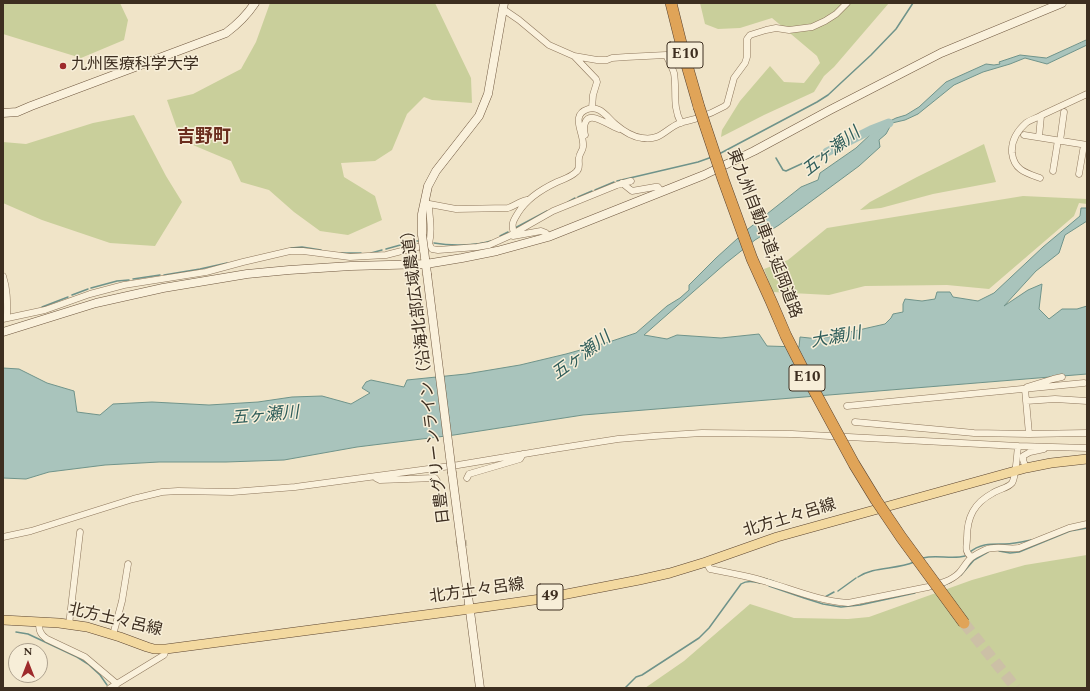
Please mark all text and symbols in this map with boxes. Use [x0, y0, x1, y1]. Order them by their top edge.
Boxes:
road number: E10 [667, 42, 703, 68]
place label: 九州医療科学大学 [71, 56, 199, 76]
marker: 九州医療科学大学 [58, 61, 68, 71]
water label: 五ヶ瀬川 [799, 124, 865, 182]
district label: 吉野町 [177, 127, 231, 149]
street label: 東九州自動車道;延岡道路 [722, 147, 804, 321]
street label: 日豊グリーンライン（沿海北部広域農道） [399, 221, 455, 525]
water label: 大瀬川 [809, 325, 863, 353]
water label: 五ヶ瀬川 [548, 329, 616, 385]
road number: E10 [789, 365, 825, 391]
water label: 五ヶ瀬川 [230, 404, 300, 430]
street label: 北方土々呂線 [741, 496, 839, 542]
street label: 北方土々呂線 [428, 576, 526, 608]
road number: 49 [537, 584, 563, 610]
street label: 北方土々呂線 [66, 601, 164, 641]
north arrow [8, 643, 48, 683]
text: N [24, 643, 32, 660]

